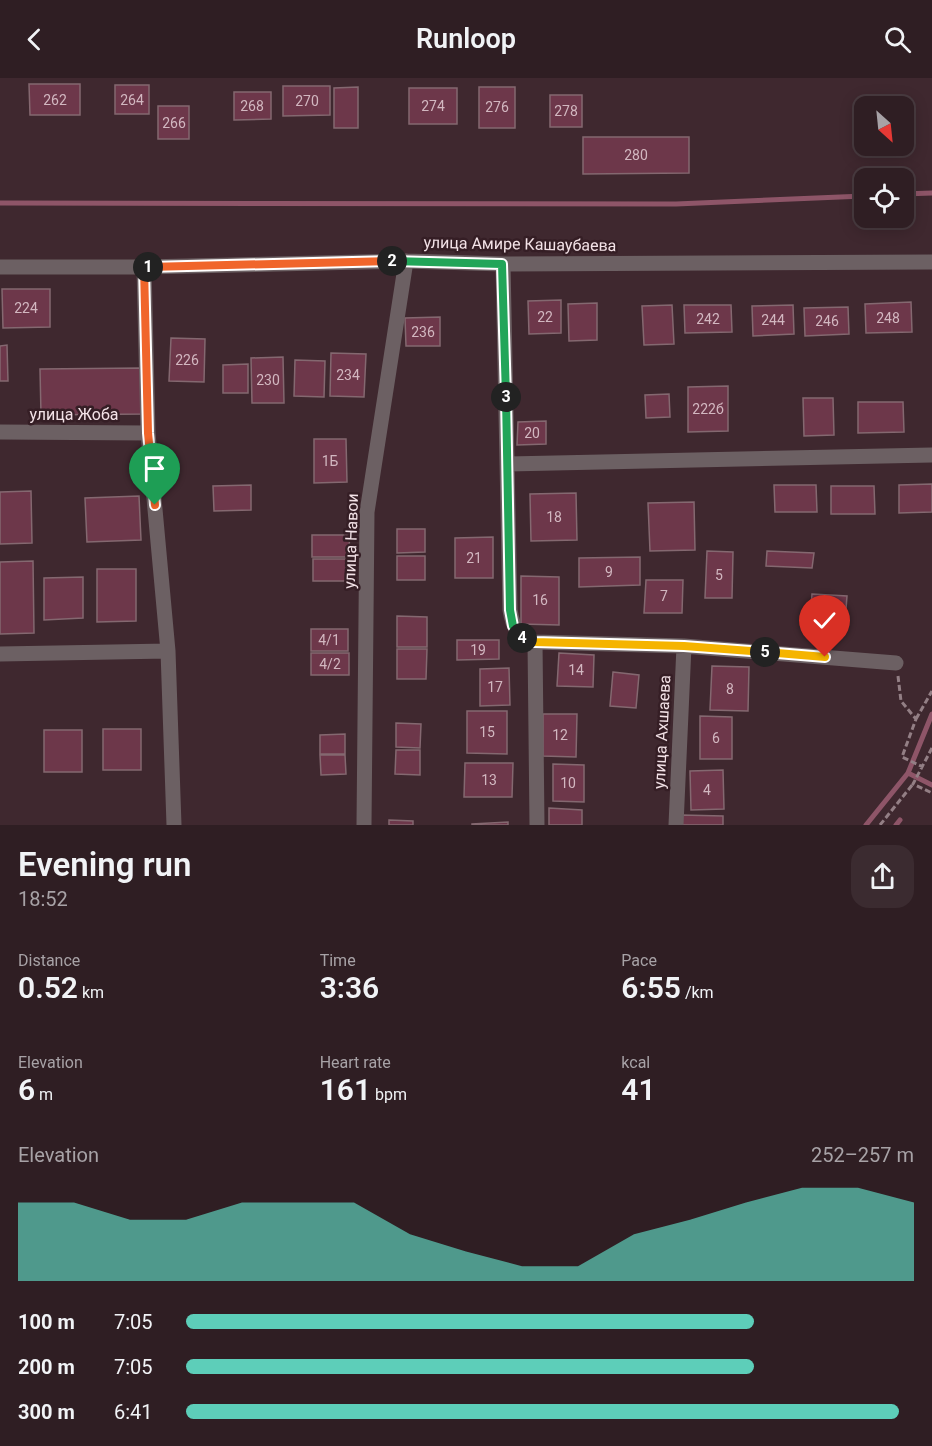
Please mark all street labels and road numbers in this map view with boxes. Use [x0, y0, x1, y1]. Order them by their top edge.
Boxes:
street label: улица Амире Кашаубаева [423, 233, 617, 255]
street label: улица Жоба [30, 405, 118, 424]
street label: улица Навои [340, 493, 362, 589]
street label: улица Ахшаева [650, 674, 674, 790]

